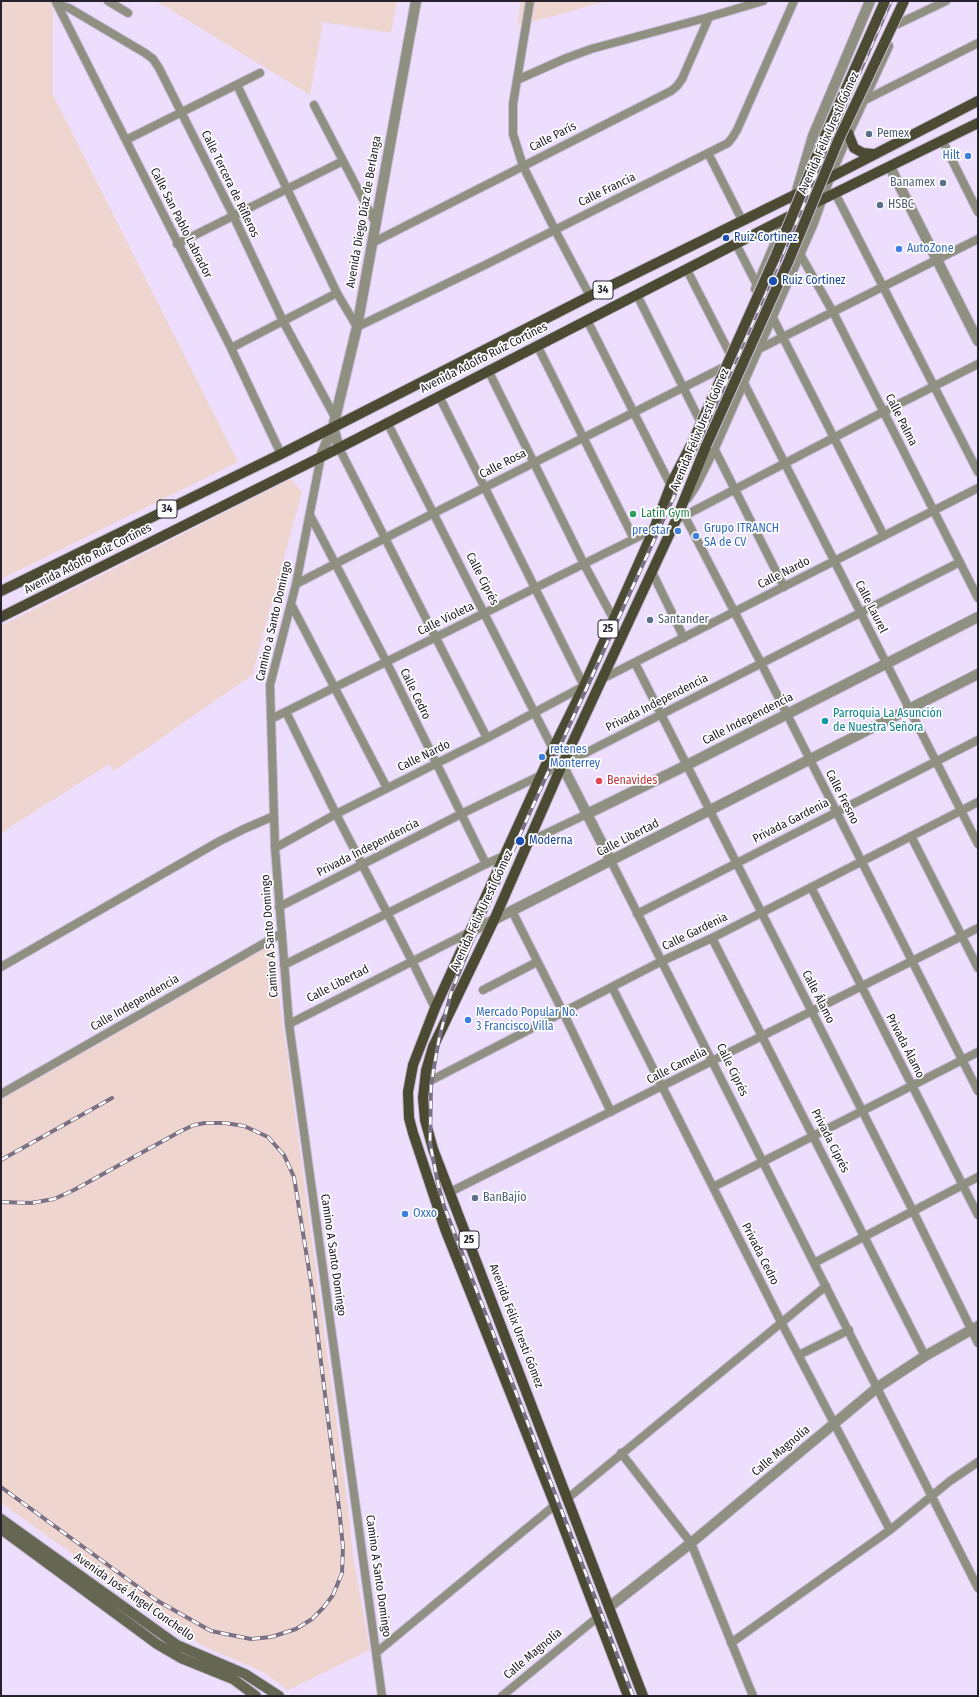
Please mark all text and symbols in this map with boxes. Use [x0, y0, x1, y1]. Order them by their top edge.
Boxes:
street label: Avenida Félix Uresti Gómez [796, 70, 862, 196]
street label: Calle París [527, 119, 579, 155]
place label: Pemex [877, 127, 909, 141]
street label: Calle Tercera de Rifleros [198, 128, 262, 240]
marker: Pemex [864, 129, 874, 139]
street label: Avenida Diego Díaz de Berlanga [344, 135, 384, 289]
place label: Hilt [943, 149, 960, 163]
marker: Hilt [963, 151, 973, 161]
street label: Calle San Pablo Labrador [147, 165, 215, 281]
street label: Calle Francia [576, 170, 638, 210]
place label: Banamex [890, 176, 935, 190]
marker: Banamex [938, 178, 948, 188]
place label: HSBC [888, 198, 914, 212]
marker: HSBC [875, 200, 885, 210]
place label: Ruíz Cortinez [734, 231, 798, 245]
marker: Ruíz Cortinez [721, 233, 731, 243]
place label: AutoZone [907, 242, 954, 256]
marker: AutoZone [894, 244, 904, 254]
place label: Ruiz Cortinez [782, 274, 846, 288]
marker: Ruiz Cortinez [767, 275, 779, 287]
road number: 34 [593, 281, 613, 299]
street label: Avenida Adolfo Ruíz Cortines [418, 320, 550, 396]
street label: Avenida Félix Uresti Gómez [668, 367, 732, 493]
street label: Calle Palma [882, 392, 920, 448]
street label: Calle Rosa [477, 446, 529, 482]
road number: 34 [157, 500, 177, 518]
place label: Latin Gym [641, 507, 690, 521]
marker: Latin Gym [628, 509, 638, 519]
street label: Avenida Adolfo Ruíz Cortines [22, 521, 154, 597]
place label: Grupo ITRANCH SA de CV [704, 522, 779, 550]
place label: pre star [632, 524, 670, 538]
marker: pre star [673, 526, 683, 536]
marker: Grupo ITRANCH SA de CV [691, 531, 701, 541]
street label: Calle Ciprés [463, 550, 501, 608]
street label: Calle Nardo [756, 554, 812, 592]
street label: Camino a Santo Domingo [253, 559, 295, 683]
street label: Calle Laurel [852, 578, 890, 636]
street label: Calle Violeta [415, 599, 477, 639]
place label: Santander [658, 613, 709, 627]
marker: Santander [645, 615, 655, 625]
road number: 25 [598, 620, 618, 638]
street label: Calle Cedro [396, 666, 434, 722]
street label: Privada Independencia [604, 671, 710, 735]
street label: Calle Independencia [700, 690, 796, 748]
place label: Parroquia La Asunción de Nuestra Señora [833, 707, 942, 735]
marker: Parroquia La Asunción de Nuestra Señora [820, 716, 830, 726]
street label: Calle Nardo [395, 737, 453, 775]
place label: retenes Monterrey [550, 743, 600, 771]
marker: retenes Monterrey [537, 752, 547, 762]
street label: Calle Fresno [822, 767, 862, 827]
place label: Benavides [607, 774, 657, 788]
marker: Benavides [594, 776, 604, 786]
street label: Privada Gardenia [750, 796, 832, 846]
street label: Privada Independencia [315, 816, 421, 880]
street label: Calle Libertad [595, 816, 661, 860]
place label: Moderna [529, 834, 573, 848]
marker: Moderna [514, 835, 526, 847]
street label: Avenida Félix Uresti Gómez [448, 848, 516, 974]
street label: Camino A Santo Domingo [259, 874, 281, 998]
street label: Calle Gardenia [660, 910, 730, 954]
street label: Calle Libertad [305, 962, 371, 1006]
street label: Calle Álamo [799, 968, 837, 1026]
street label: Calle Independencia [88, 972, 182, 1034]
place label: Mercado Popular No. 3 Francisco Villa [476, 1006, 578, 1034]
street label: Privada Álamo [883, 1011, 927, 1081]
marker: Mercado Popular No. 3 Francisco Villa [463, 1015, 473, 1025]
street label: Calle Ciprés [713, 1041, 751, 1099]
street label: Calle Camelia [644, 1045, 710, 1087]
street label: Privada Ciprés [808, 1107, 852, 1175]
place label: BanBajío [483, 1191, 527, 1205]
street label: Camino A Santo Domingo [317, 1193, 349, 1317]
marker: BanBajío [470, 1193, 480, 1203]
place label: Oxxo [413, 1207, 437, 1221]
marker: Oxxo [400, 1209, 410, 1219]
street label: Privada Cedro [738, 1221, 782, 1287]
road number: 25 [459, 1231, 479, 1249]
street label: Avenida Félix Uresti Gómez [486, 1262, 546, 1390]
street label: Calle Magnolia [749, 1423, 813, 1479]
street label: Camino A Santo Domingo [362, 1514, 394, 1638]
street label: Avenida José Ángel Conchello [71, 1550, 197, 1644]
street label: Calle Magnolia [501, 1626, 565, 1682]

